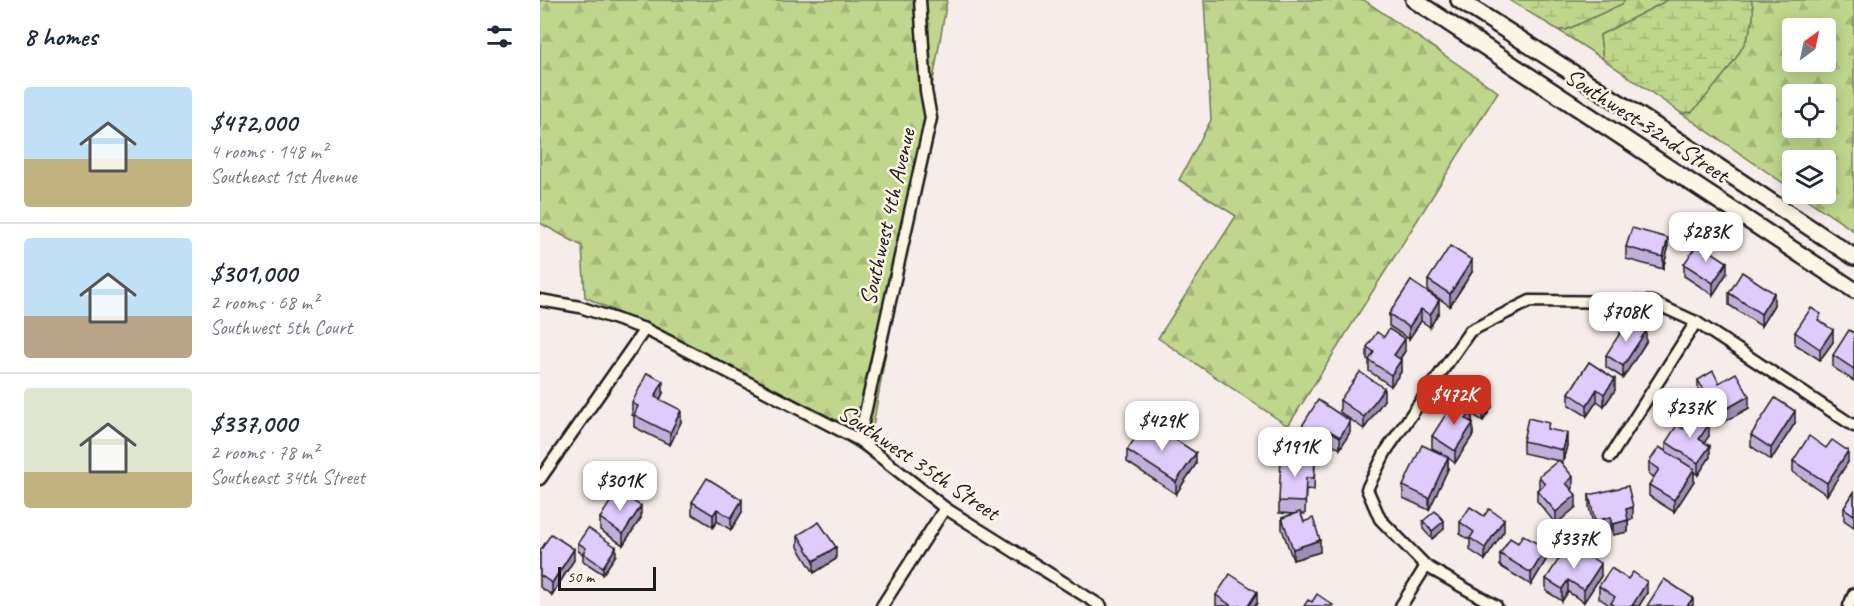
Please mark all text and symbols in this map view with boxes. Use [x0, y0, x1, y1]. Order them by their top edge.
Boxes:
north arrow [1782, 18, 1836, 72]
map controls [1782, 18, 1836, 204]
text: 8 homes [24, 20, 97, 53]
icon: filters [483, 20, 516, 53]
street label: Southwest 32nd Street [1559, 61, 1736, 190]
button: locate [1782, 84, 1836, 138]
text: $472,000 [210, 106, 297, 139]
icon: home [72, 111, 144, 183]
street label: Southwest 4th Avenue [852, 124, 922, 308]
text: 4 rooms · 148 m² [210, 139, 327, 164]
button: layers [1782, 150, 1836, 204]
text: Southeast 1st Avenue [210, 164, 357, 189]
pin: $283K [1664, 212, 1748, 263]
text: $283K [1683, 219, 1729, 244]
text: $301,000 [210, 257, 297, 290]
icon: home [72, 262, 144, 334]
text: 2 rooms · 68 m² [210, 290, 318, 315]
pin: $708K [1584, 292, 1668, 343]
text: $708K [1603, 299, 1649, 324]
text: Southwest 5th Court [210, 315, 352, 340]
pin: $472K [1412, 375, 1496, 426]
text: $472K [1431, 382, 1477, 407]
pin: $237K [1648, 388, 1732, 439]
text: $237K [1667, 395, 1713, 420]
street label: Southwest 35th Street [833, 397, 1007, 528]
pin: $429K [1120, 401, 1204, 452]
text: $337,000 [210, 407, 297, 440]
text: $429K [1139, 408, 1185, 433]
icon: home [72, 412, 144, 484]
pin: $191K [1253, 427, 1337, 478]
text: $191K [1272, 434, 1318, 459]
text: 2 rooms · 78 m² [210, 440, 318, 465]
pin: $301K [578, 461, 662, 512]
text: Southeast 34th Street [210, 465, 365, 490]
text: $301K [597, 468, 643, 493]
pin: $337K [1532, 519, 1616, 570]
text: $337K [1551, 526, 1597, 551]
scale bar [558, 564, 656, 592]
text: 50 m [567, 567, 594, 587]

